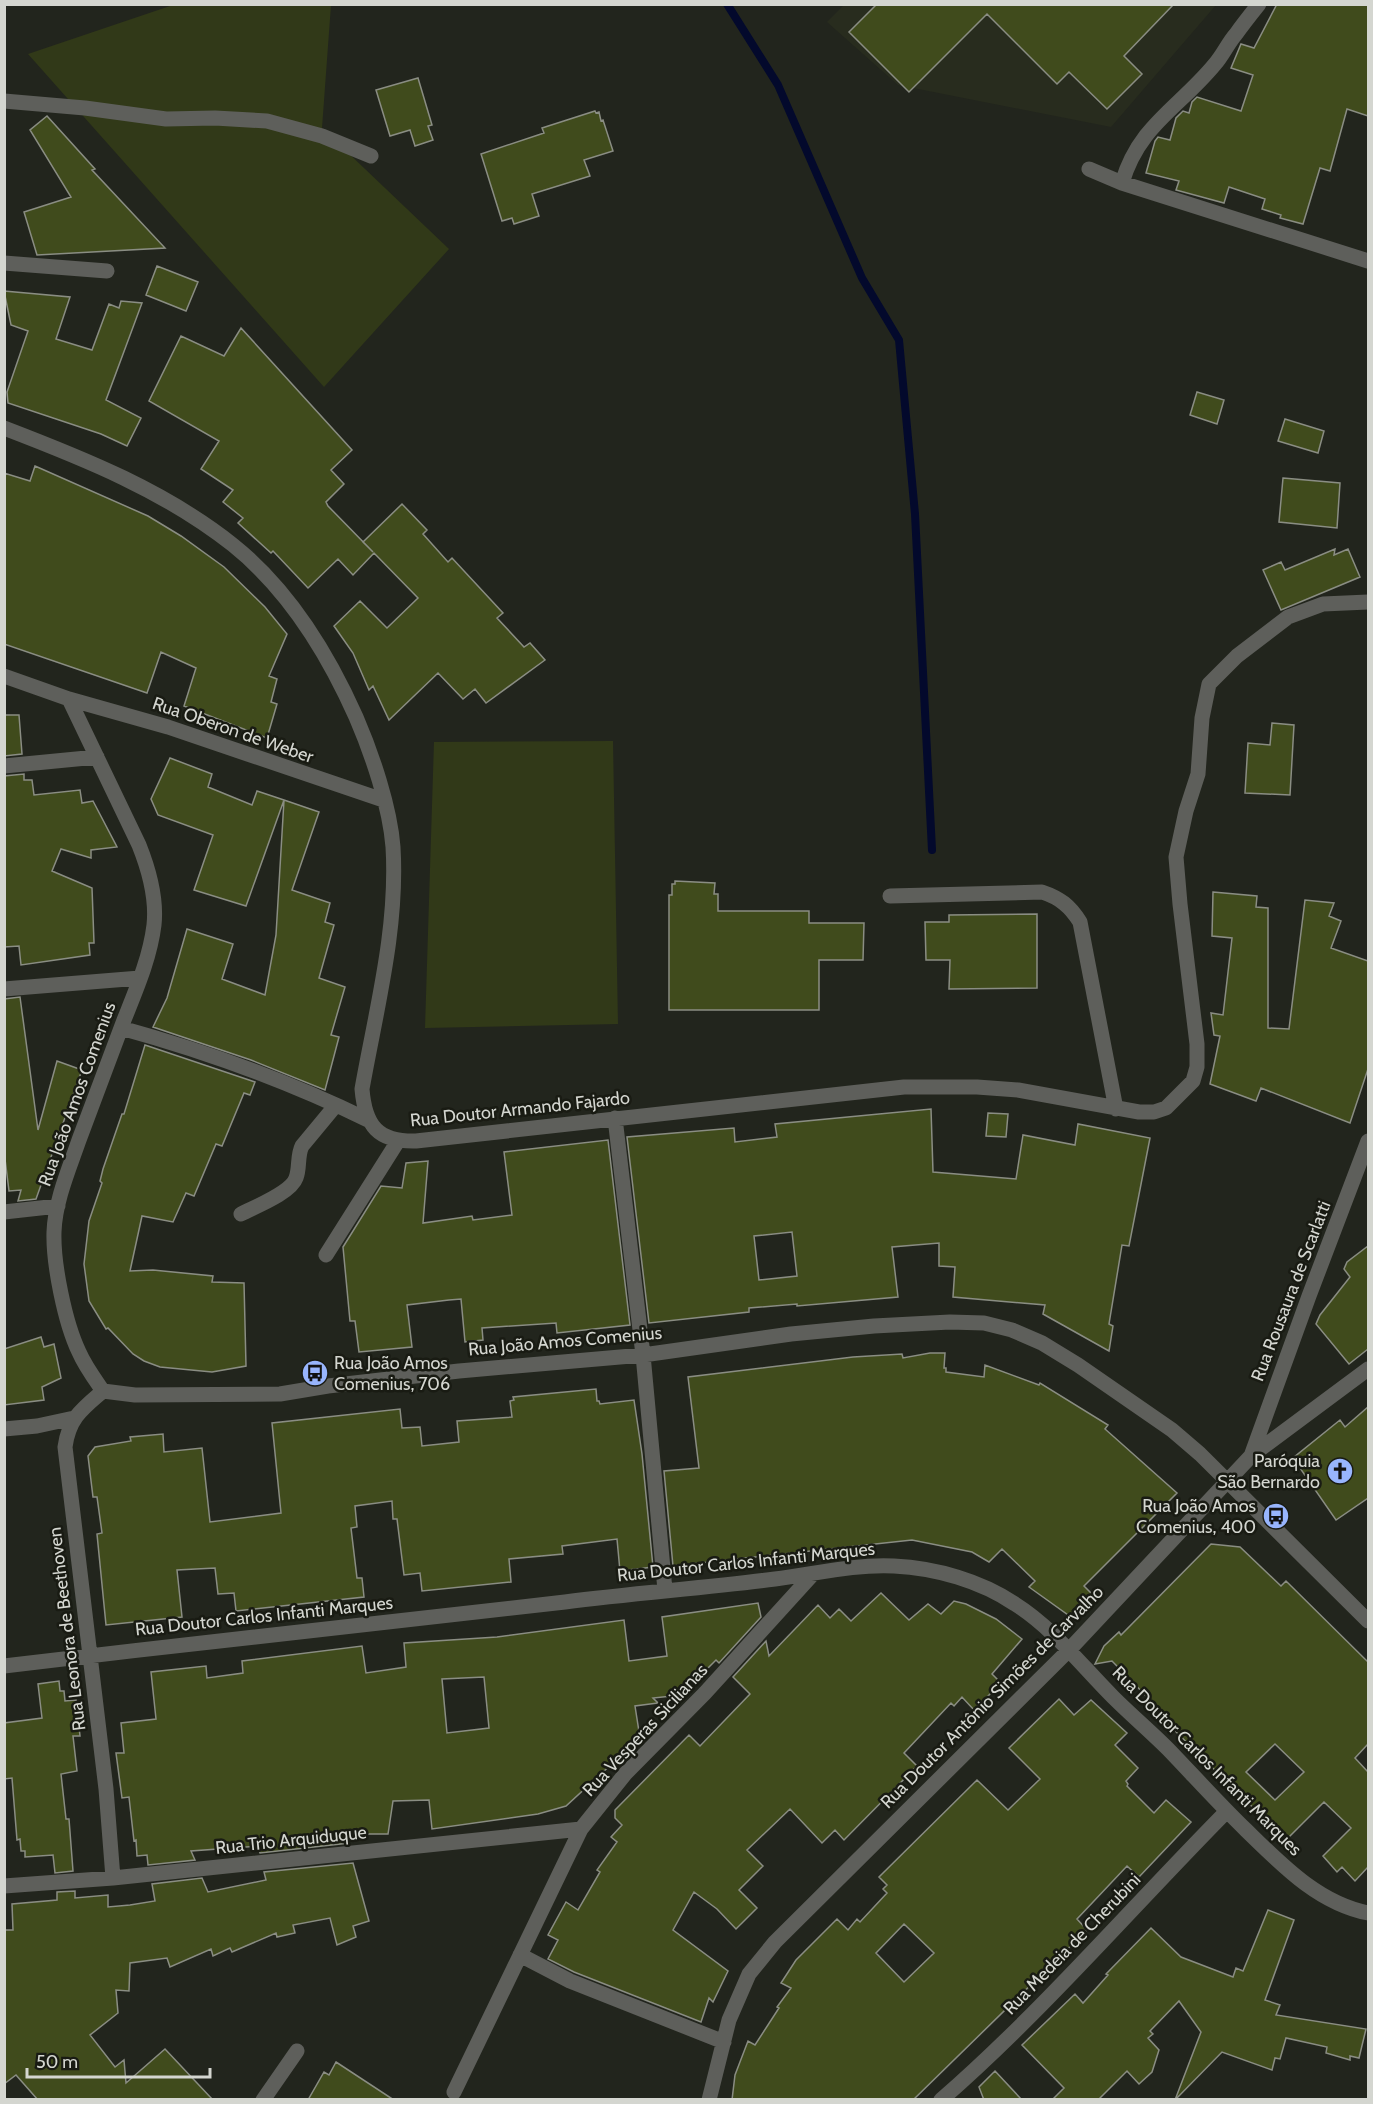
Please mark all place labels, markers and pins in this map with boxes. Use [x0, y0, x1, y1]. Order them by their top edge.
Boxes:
place label: Rua João Amos Comenius, 706 [334, 1352, 450, 1395]
bus stop icon: Rua João Amos Comenius, 706 [300, 1358, 330, 1388]
place label: Paróquia São Bernardo [1217, 1450, 1320, 1493]
church icon: Paróquia São Bernardo [1325, 1456, 1355, 1486]
place label: Rua João Amos Comenius, 400 [1136, 1495, 1256, 1538]
bus stop icon: Rua João Amos Comenius, 400 [1261, 1501, 1291, 1531]

